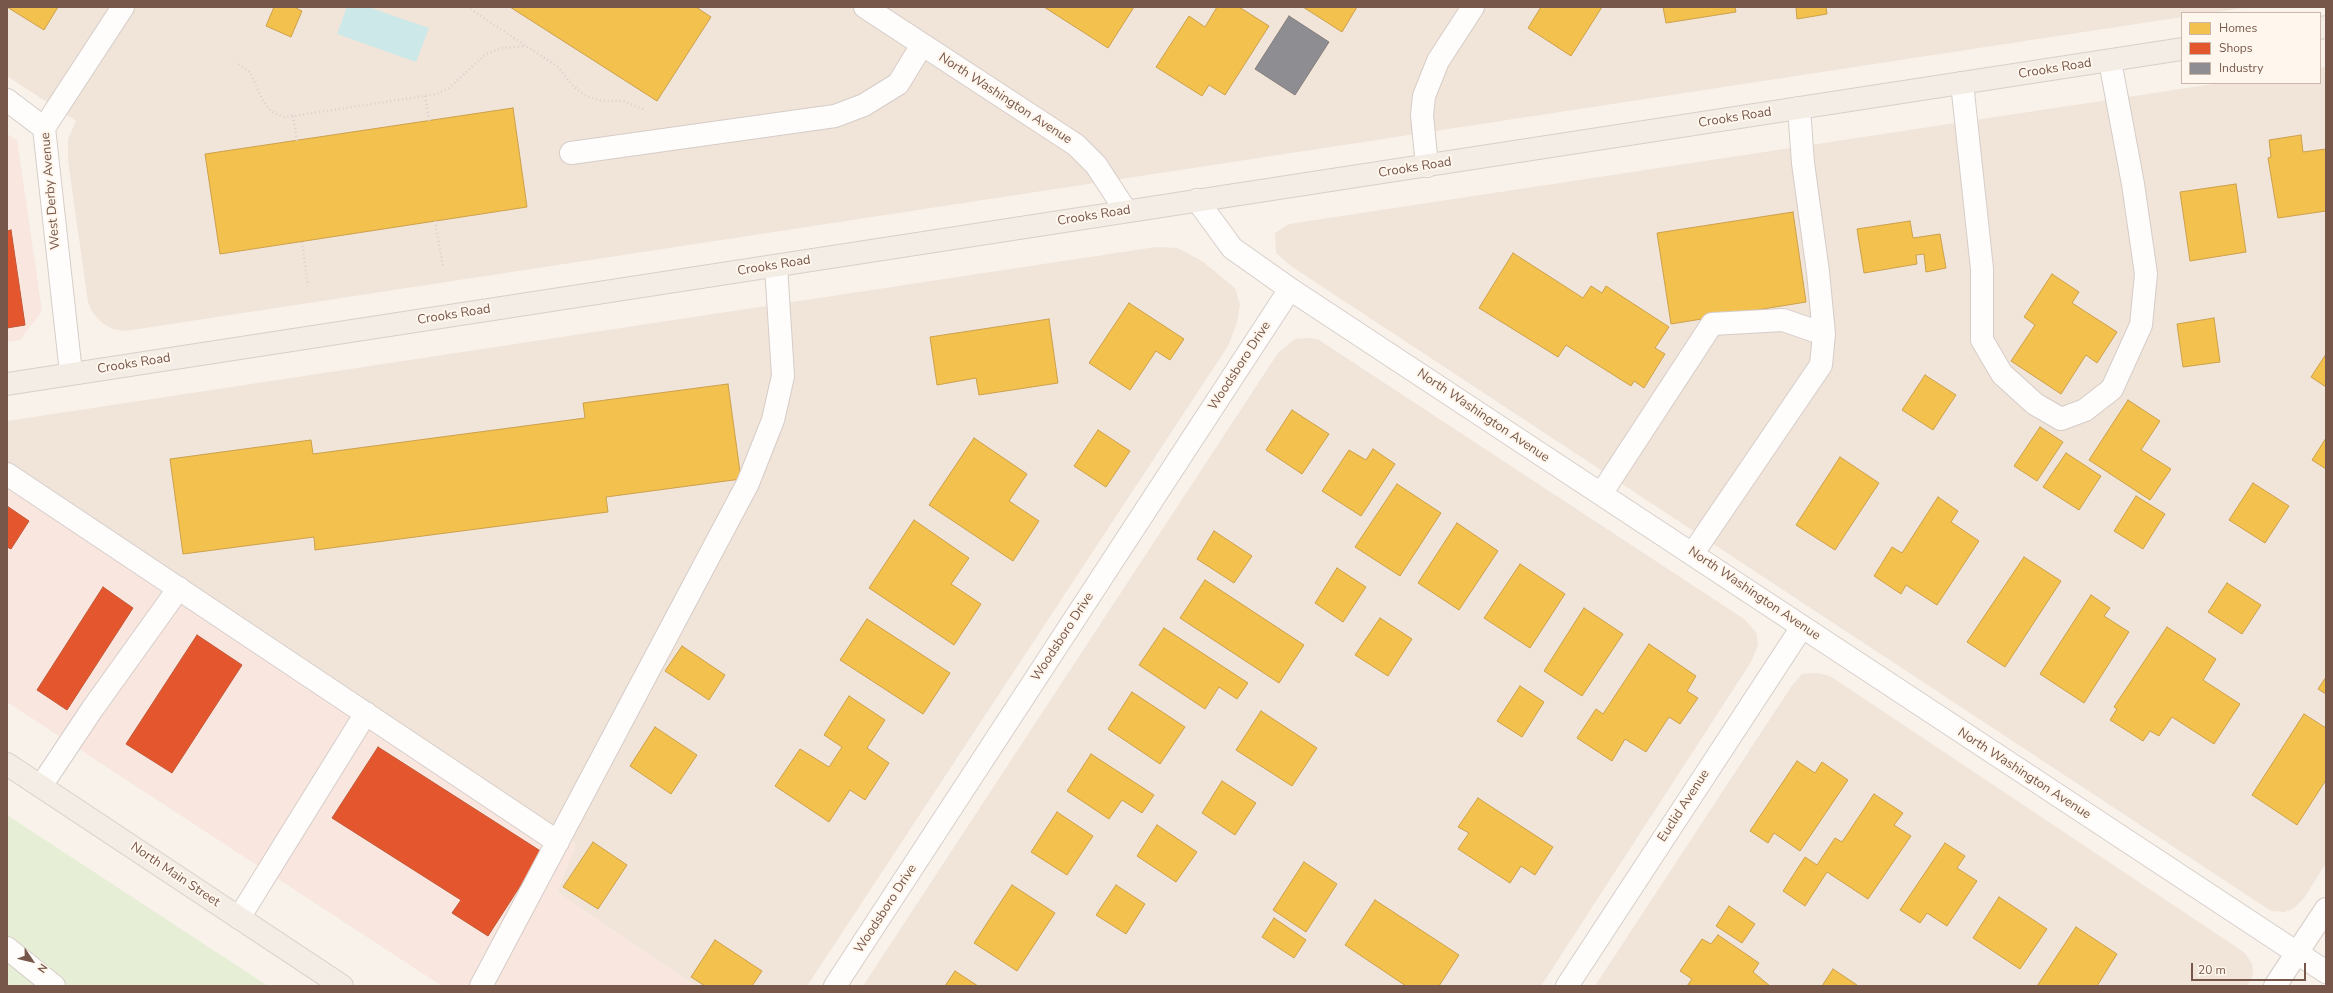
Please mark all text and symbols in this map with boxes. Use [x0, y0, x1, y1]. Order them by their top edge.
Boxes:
legend [2181, 12, 2321, 84]
text: Homes [2219, 20, 2257, 36]
text: Shops [2219, 40, 2253, 56]
street label: North Washington Avenue [935, 50, 1075, 148]
street label: Crooks Road [2017, 56, 2093, 82]
text: Industry [2219, 60, 2263, 76]
street label: Crooks Road [1697, 105, 1773, 131]
street label: West Derby Avenue [38, 132, 64, 250]
street label: Crooks Road [1377, 155, 1453, 181]
street label: Crooks Road [1056, 203, 1132, 229]
street label: Crooks Road [736, 253, 812, 279]
street label: Crooks Road [416, 302, 492, 328]
street label: Woodsboro Drive [1206, 319, 1274, 413]
street label: Crooks Road [96, 351, 172, 377]
street label: North Washington Avenue [1414, 366, 1552, 466]
street label: North Washington Avenue [1685, 544, 1823, 644]
street label: Woodsboro Drive [1029, 590, 1097, 684]
street label: North Washington Avenue [1954, 725, 2094, 823]
street label: Euclid Avenue [1655, 767, 1713, 845]
street label: North Main Street [127, 839, 223, 911]
street label: Woodsboro Drive [852, 862, 920, 956]
north arrow [12, 941, 52, 981]
scale bar [2193, 955, 2308, 981]
text: N [34, 960, 51, 976]
text: 20 m [2198, 962, 2226, 978]

